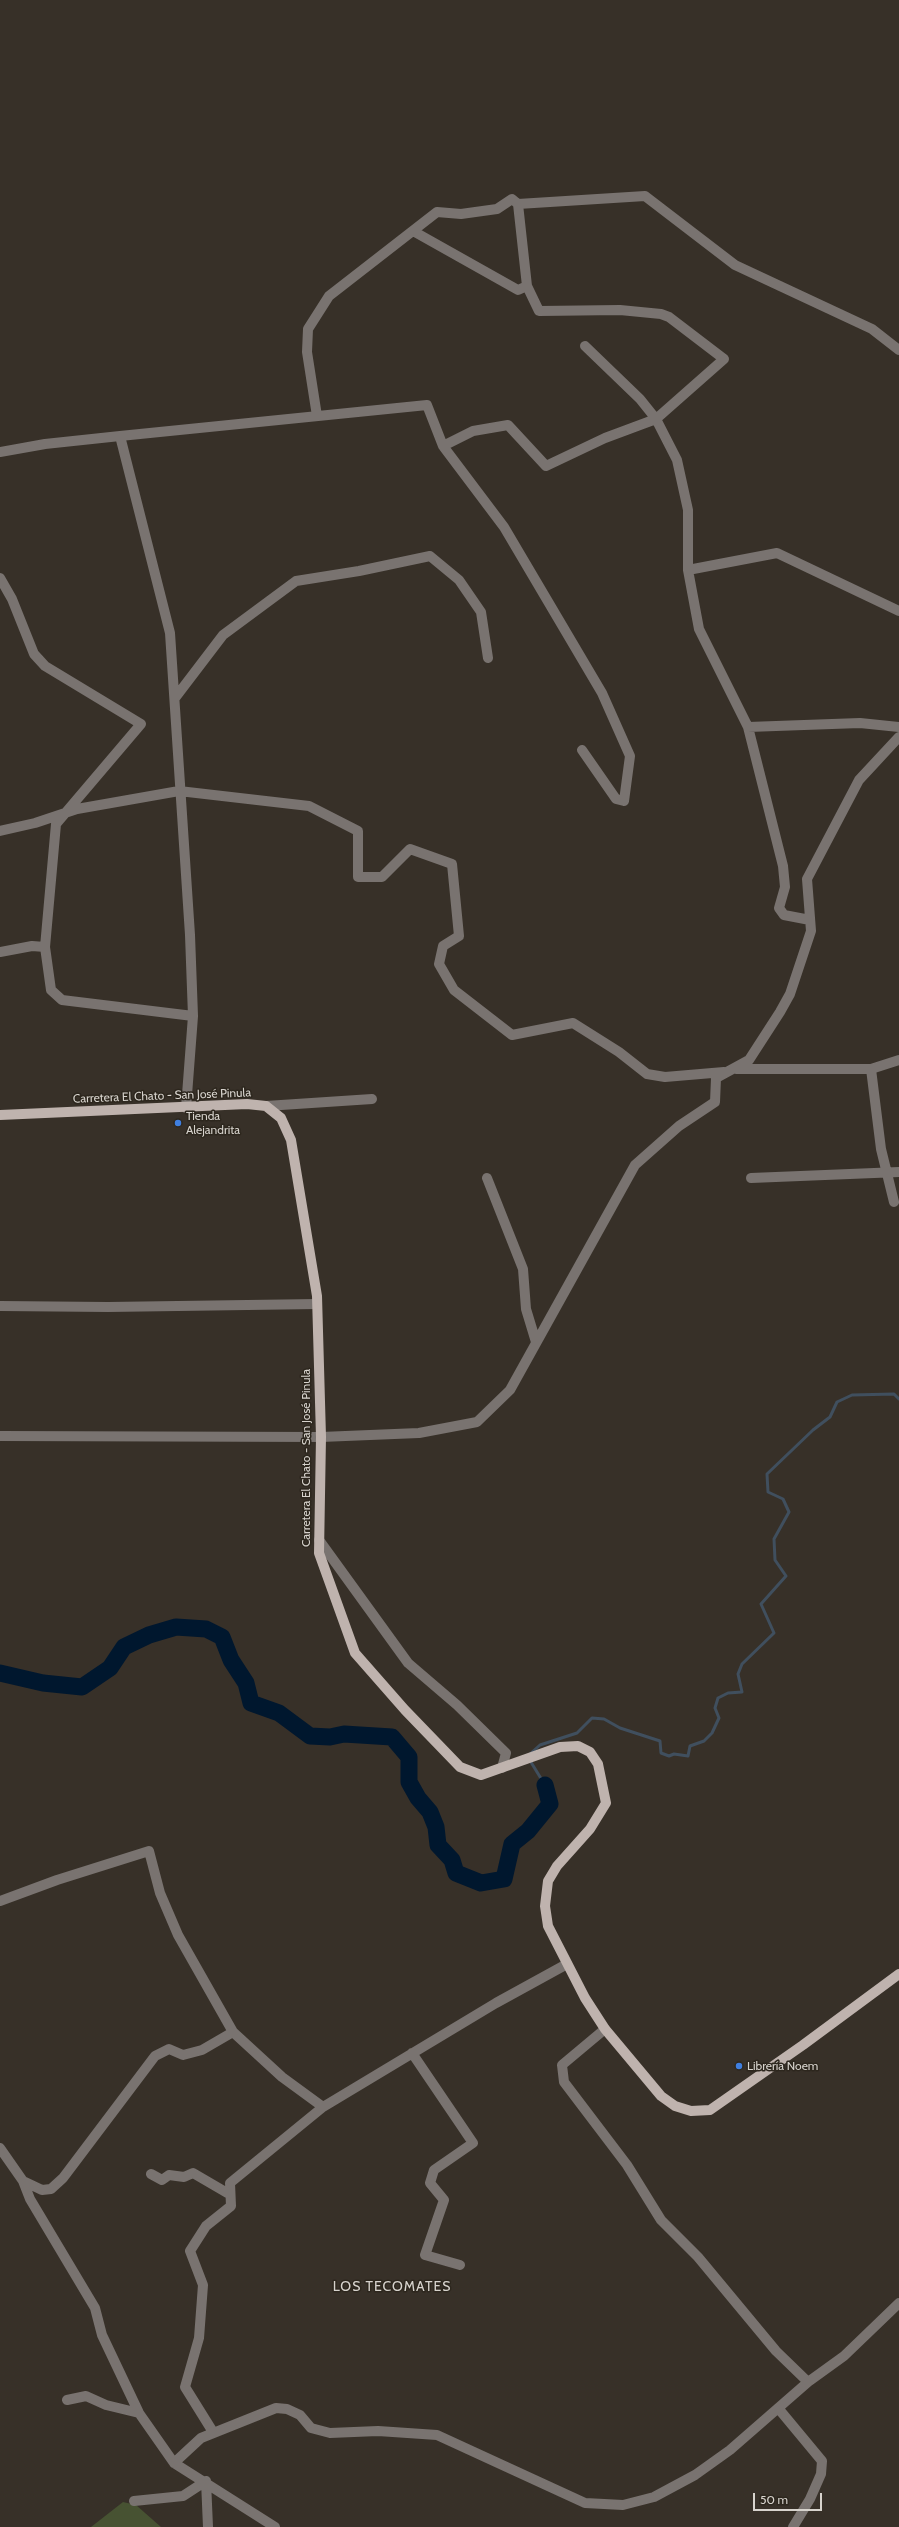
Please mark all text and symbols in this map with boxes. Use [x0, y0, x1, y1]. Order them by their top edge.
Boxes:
street label: Carretera El Chato - San José Pinula [73, 1086, 251, 1106]
place label: Tienda Alejandrita [186, 1109, 240, 1137]
marker: Tienda Alejandrita [173, 1118, 183, 1128]
street label: Carretera El Chato - San José Pinula [299, 1369, 313, 1547]
place label: Librería Noem [747, 2059, 818, 2073]
marker: Librería Noem [734, 2061, 744, 2071]
district label: LOS TECOMATES [333, 2279, 451, 2295]
scale bar [755, 2485, 824, 2511]
text: 50 m [760, 2492, 788, 2507]

